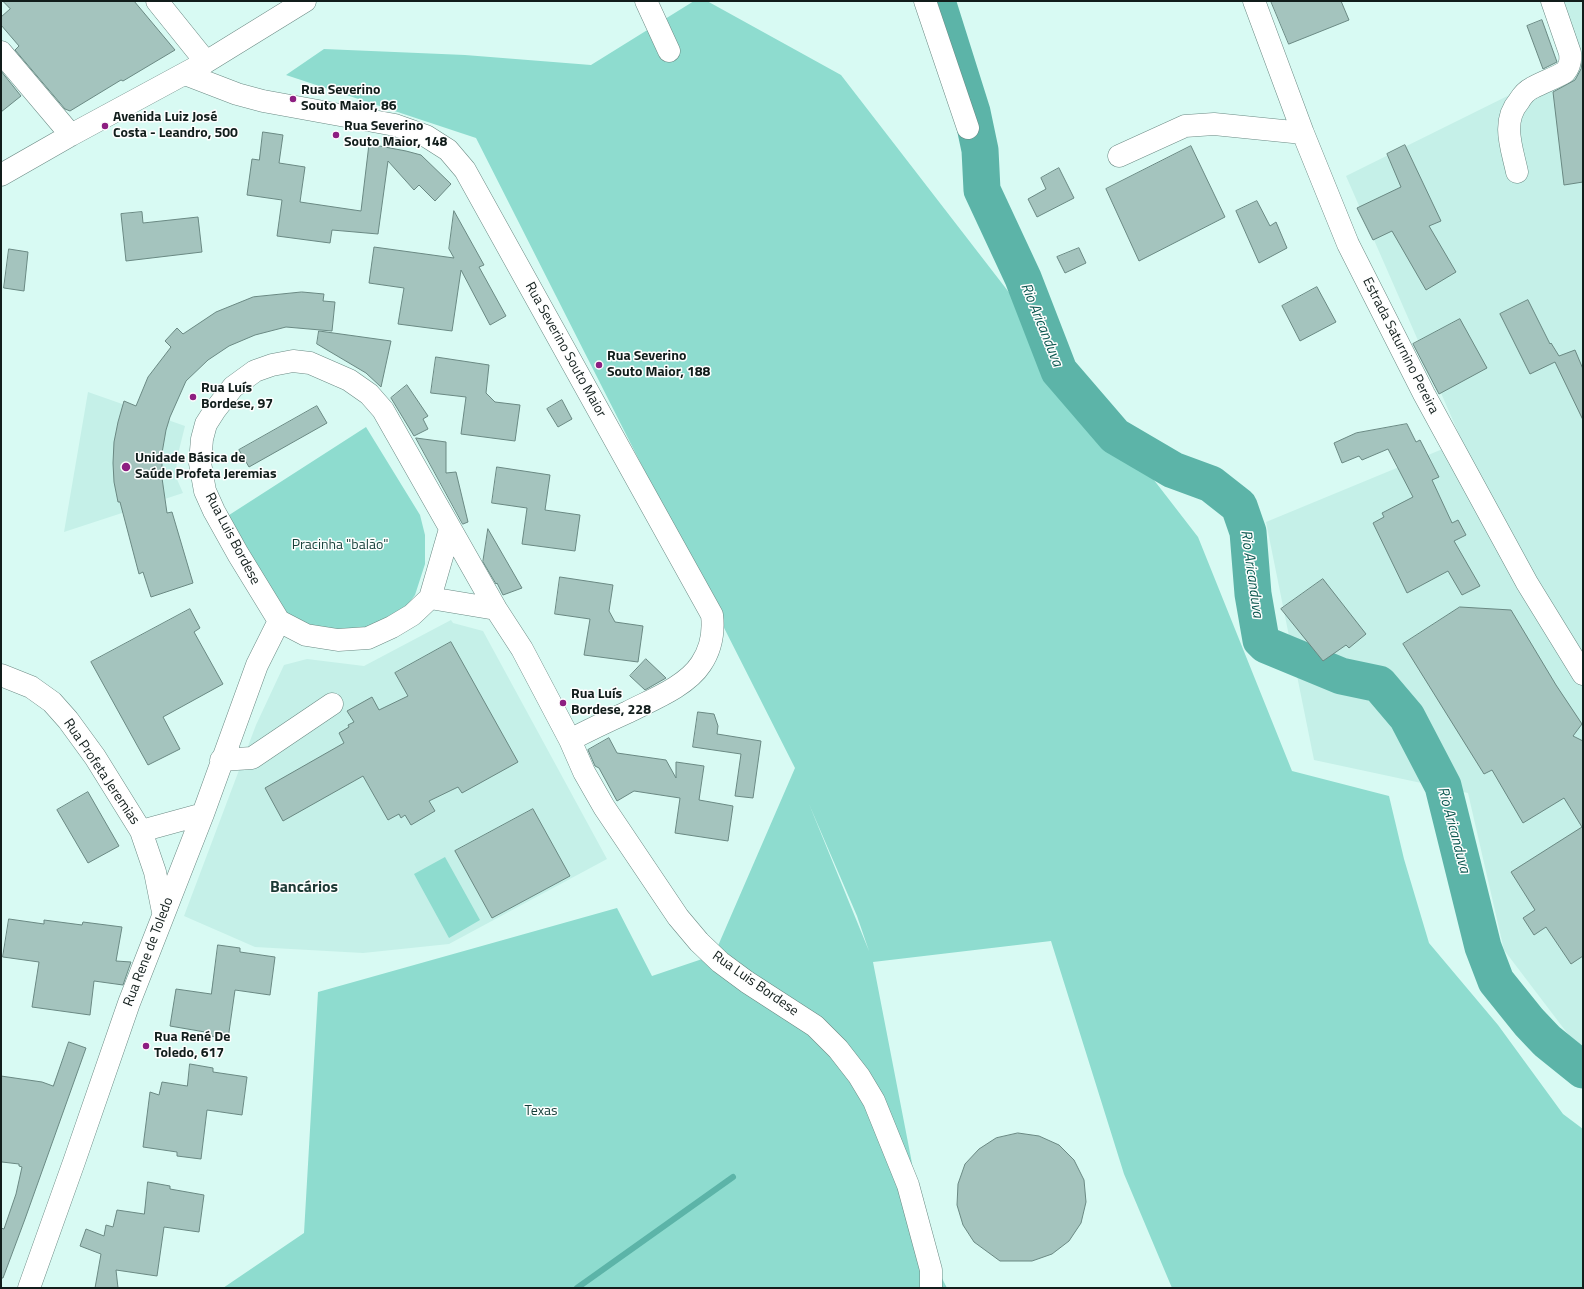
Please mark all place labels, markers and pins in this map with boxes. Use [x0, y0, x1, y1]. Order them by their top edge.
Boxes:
place label: Rua Severino Souto Maior, 86 [301, 83, 397, 116]
marker: Rua Severino Souto Maior, 86 [288, 94, 298, 104]
place label: Avenida Luiz José Costa - Leandro, 500 [113, 110, 238, 142]
place label: Rua Severino Souto Maior, 148 [344, 119, 447, 152]
marker: Avenida Luiz José Costa - Leandro, 500 [100, 121, 110, 131]
marker: Rua Severino Souto Maior, 148 [331, 130, 341, 140]
place label: Rua Severino Souto Maior, 188 [607, 349, 710, 382]
marker: Rua Severino Souto Maior, 188 [594, 360, 604, 370]
place label: Rua Luís Bordese, 97 [201, 381, 273, 414]
marker: Rua Luís Bordese, 97 [188, 392, 198, 402]
place label: Unidade Básica de Saúde Profeta Jeremias [135, 451, 276, 484]
marker: Unidade Básica de Saúde Profeta Jeremias [120, 461, 132, 473]
place label: Rua Luís Bordese, 228 [571, 687, 651, 720]
marker: Rua Luís Bordese, 228 [558, 698, 568, 708]
place label: Rua René De Toledo, 617 [154, 1030, 230, 1062]
marker: Rua René De Toledo, 617 [141, 1041, 151, 1051]

